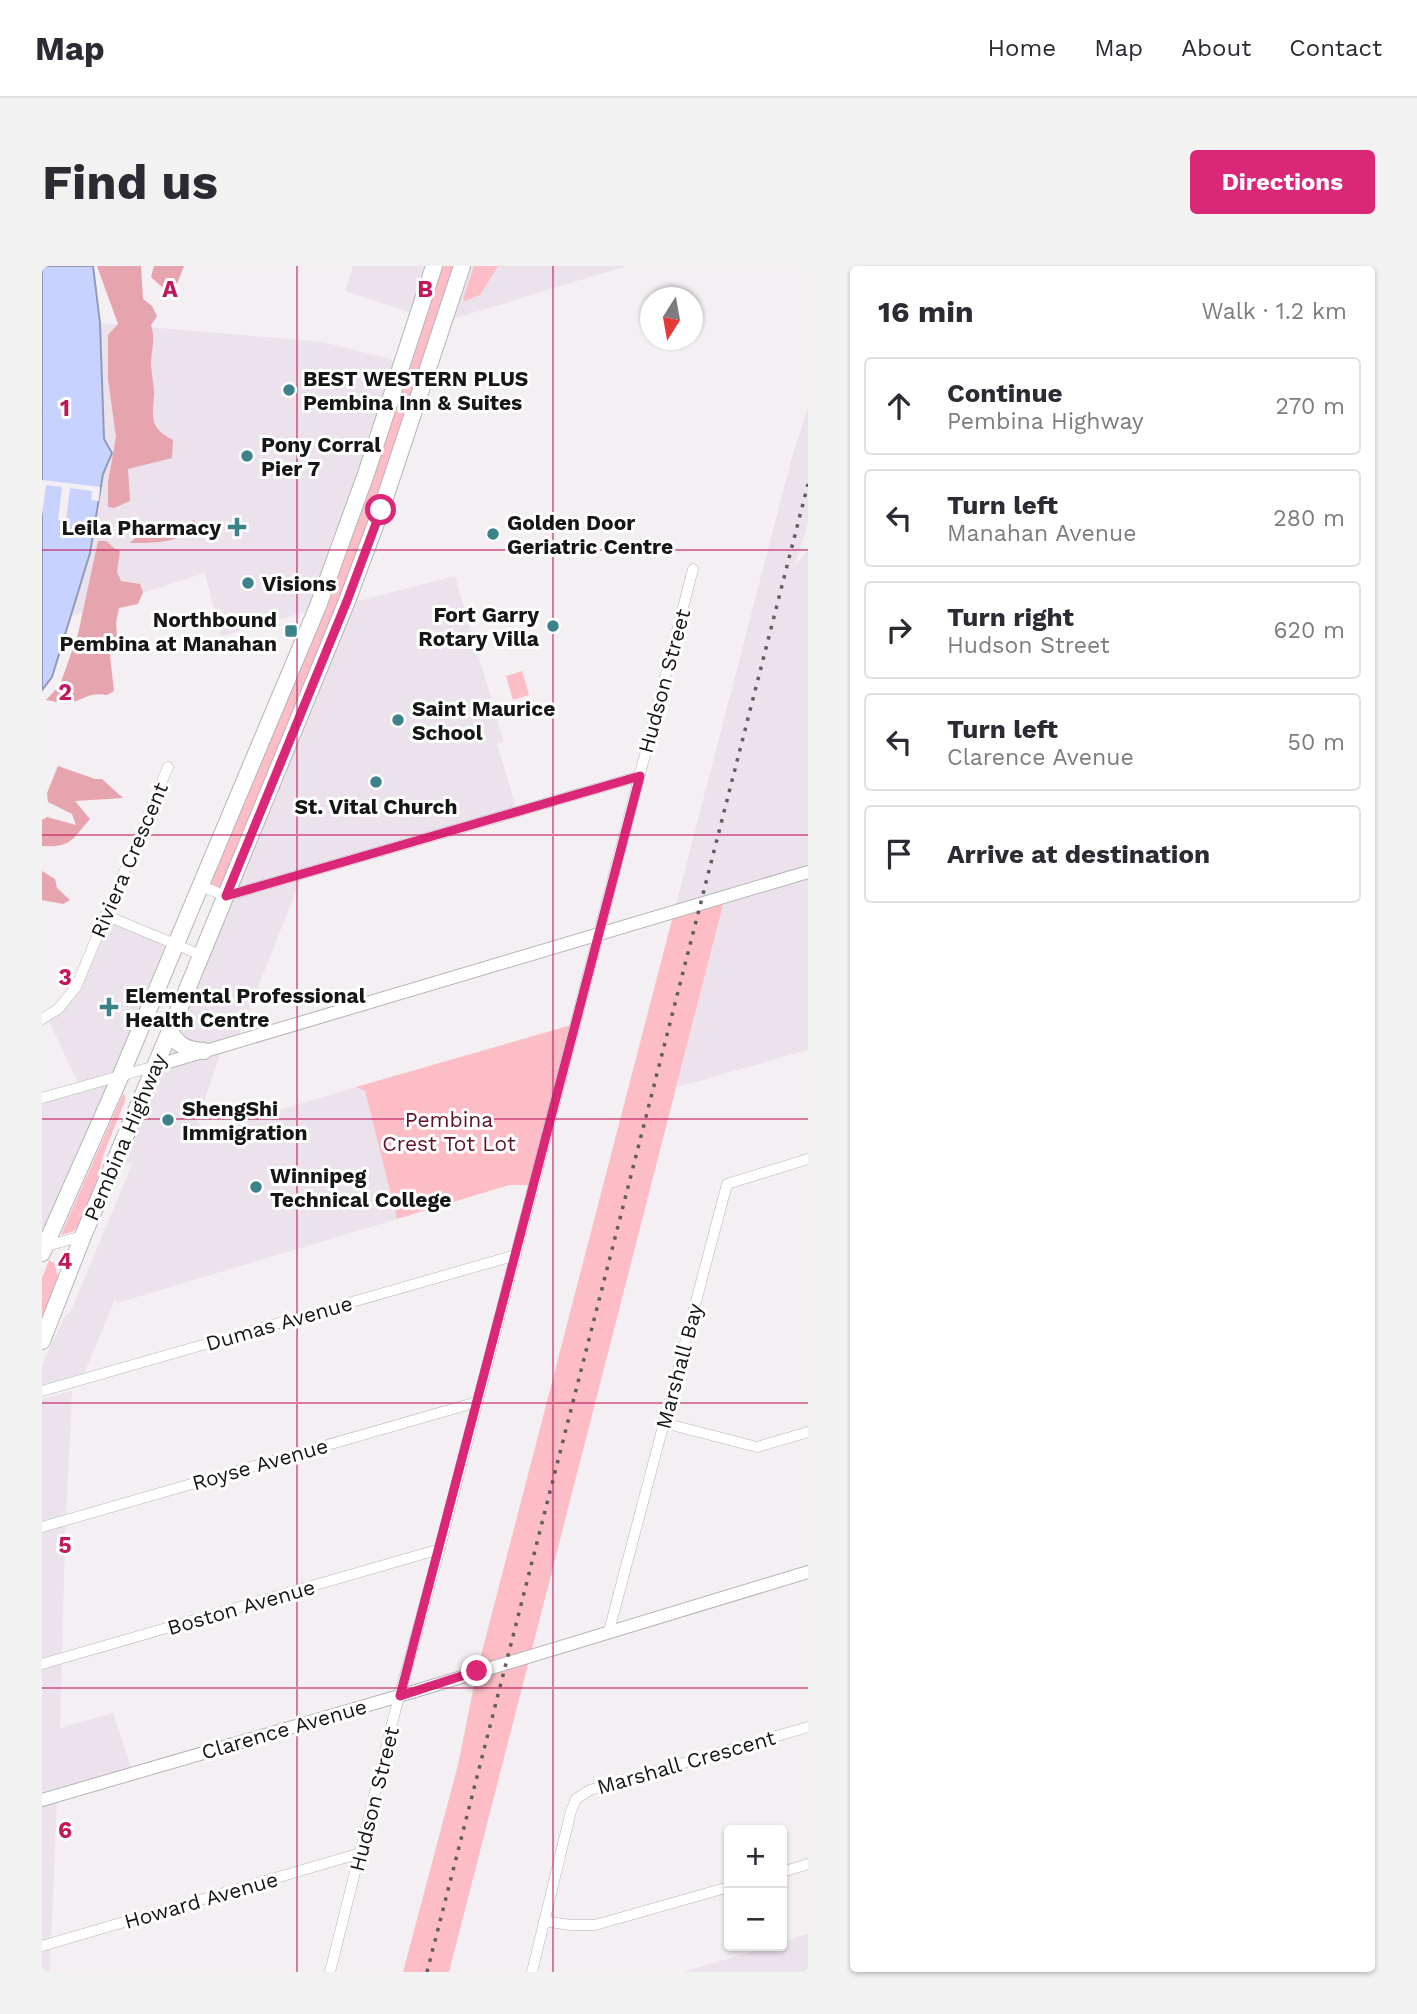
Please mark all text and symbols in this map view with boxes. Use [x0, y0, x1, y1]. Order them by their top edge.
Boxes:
text: Map [35, 29, 105, 68]
text: Home [988, 34, 1056, 62]
text: Map [1094, 34, 1143, 62]
text: About [1181, 34, 1251, 62]
text: Contact [1289, 34, 1382, 62]
button: Directions [1190, 150, 1375, 214]
text: Find us [42, 153, 218, 211]
text: A [162, 276, 178, 303]
text: B [417, 276, 433, 303]
north arrow [640, 287, 703, 350]
text: 16 min [878, 294, 974, 329]
text: Walk · 1.2 km [1202, 298, 1347, 325]
place label: BEST WESTERN PLUS Pembina Inn & Suites [303, 366, 528, 415]
text: Continue [947, 378, 1063, 408]
marker: BEST WESTERN PLUS Pembina Inn & Suites [281, 382, 297, 398]
icon: ahead [880, 387, 918, 425]
text: 270 m [1276, 393, 1345, 420]
text: 1 [60, 395, 70, 422]
text: Pembina Highway [947, 408, 1144, 435]
place label: Pony Corral Pier 7 [261, 432, 381, 481]
marker: Pony Corral Pier 7 [239, 448, 255, 464]
text: Turn left [947, 490, 1058, 520]
route start [365, 494, 396, 525]
icon: left [880, 499, 918, 537]
text: 280 m [1273, 505, 1345, 532]
place label: Golden Door Geriatric Centre [507, 510, 673, 559]
place label: Leila Pharmacy [62, 515, 221, 540]
marker: Leila Pharmacy [227, 517, 247, 537]
text: Manahan Avenue [947, 520, 1137, 547]
marker: Golden Door Geriatric Centre [485, 526, 501, 542]
place label: Visions [262, 571, 337, 596]
marker: Visions [240, 575, 256, 591]
place label: Fort Garry Rotary Villa [418, 602, 540, 651]
text: Turn right [947, 602, 1074, 632]
street label: Hudson Street [633, 606, 695, 756]
place label: Northbound Pembina at Manahan [60, 607, 277, 656]
icon: right [880, 611, 918, 649]
text: 620 m [1274, 617, 1345, 644]
marker: Fort Garry Rotary Villa [545, 618, 561, 634]
marker: Northbound Pembina at Manahan [283, 623, 299, 639]
text: Hudson Street [947, 632, 1110, 659]
text: 2 [58, 679, 72, 706]
place label: Saint Maurice School [412, 696, 555, 745]
marker: Saint Maurice School [390, 712, 406, 728]
text: Turn left [947, 714, 1058, 744]
icon: left [880, 723, 918, 761]
text: 50 m [1288, 729, 1345, 756]
text: Clarence Avenue [947, 744, 1134, 771]
marker: St. Vital Church [368, 774, 384, 790]
street label: Riviera Crescent [85, 778, 173, 941]
place label: St. Vital Church [294, 794, 458, 819]
icon: arrive [880, 835, 918, 873]
text: Arrive at destination [947, 839, 1210, 869]
text: 3 [58, 964, 72, 991]
place label: Elemental Professional Health Centre [125, 983, 366, 1032]
marker: Elemental Professional Health Centre [99, 997, 119, 1017]
street label: Pembina Highway [78, 1049, 172, 1225]
place label: ShengShi Immigration [182, 1096, 308, 1145]
park label: Pembina Crest Tot Lot [382, 1107, 516, 1156]
marker: ShengShi Immigration [160, 1112, 176, 1128]
place label: Winnipeg Technical College [270, 1163, 451, 1212]
marker: Winnipeg Technical College [248, 1179, 264, 1195]
text: 4 [58, 1248, 73, 1275]
street label: Dumas Avenue [203, 1290, 355, 1356]
street label: Marshall Bay [650, 1300, 708, 1431]
street label: Royse Avenue [189, 1433, 331, 1495]
text: 5 [58, 1532, 72, 1559]
street label: Boston Avenue [164, 1574, 318, 1640]
route end [461, 1655, 492, 1686]
street label: Clarence Avenue [199, 1693, 369, 1765]
street label: Hudson Street [344, 1724, 404, 1874]
street label: Marshall Crescent [594, 1725, 778, 1799]
text: 6 [58, 1817, 72, 1844]
map controls [724, 1825, 787, 1951]
button: + [724, 1825, 787, 1888]
street label: Howard Avenue [121, 1866, 281, 1934]
button: − [724, 1888, 787, 1951]

